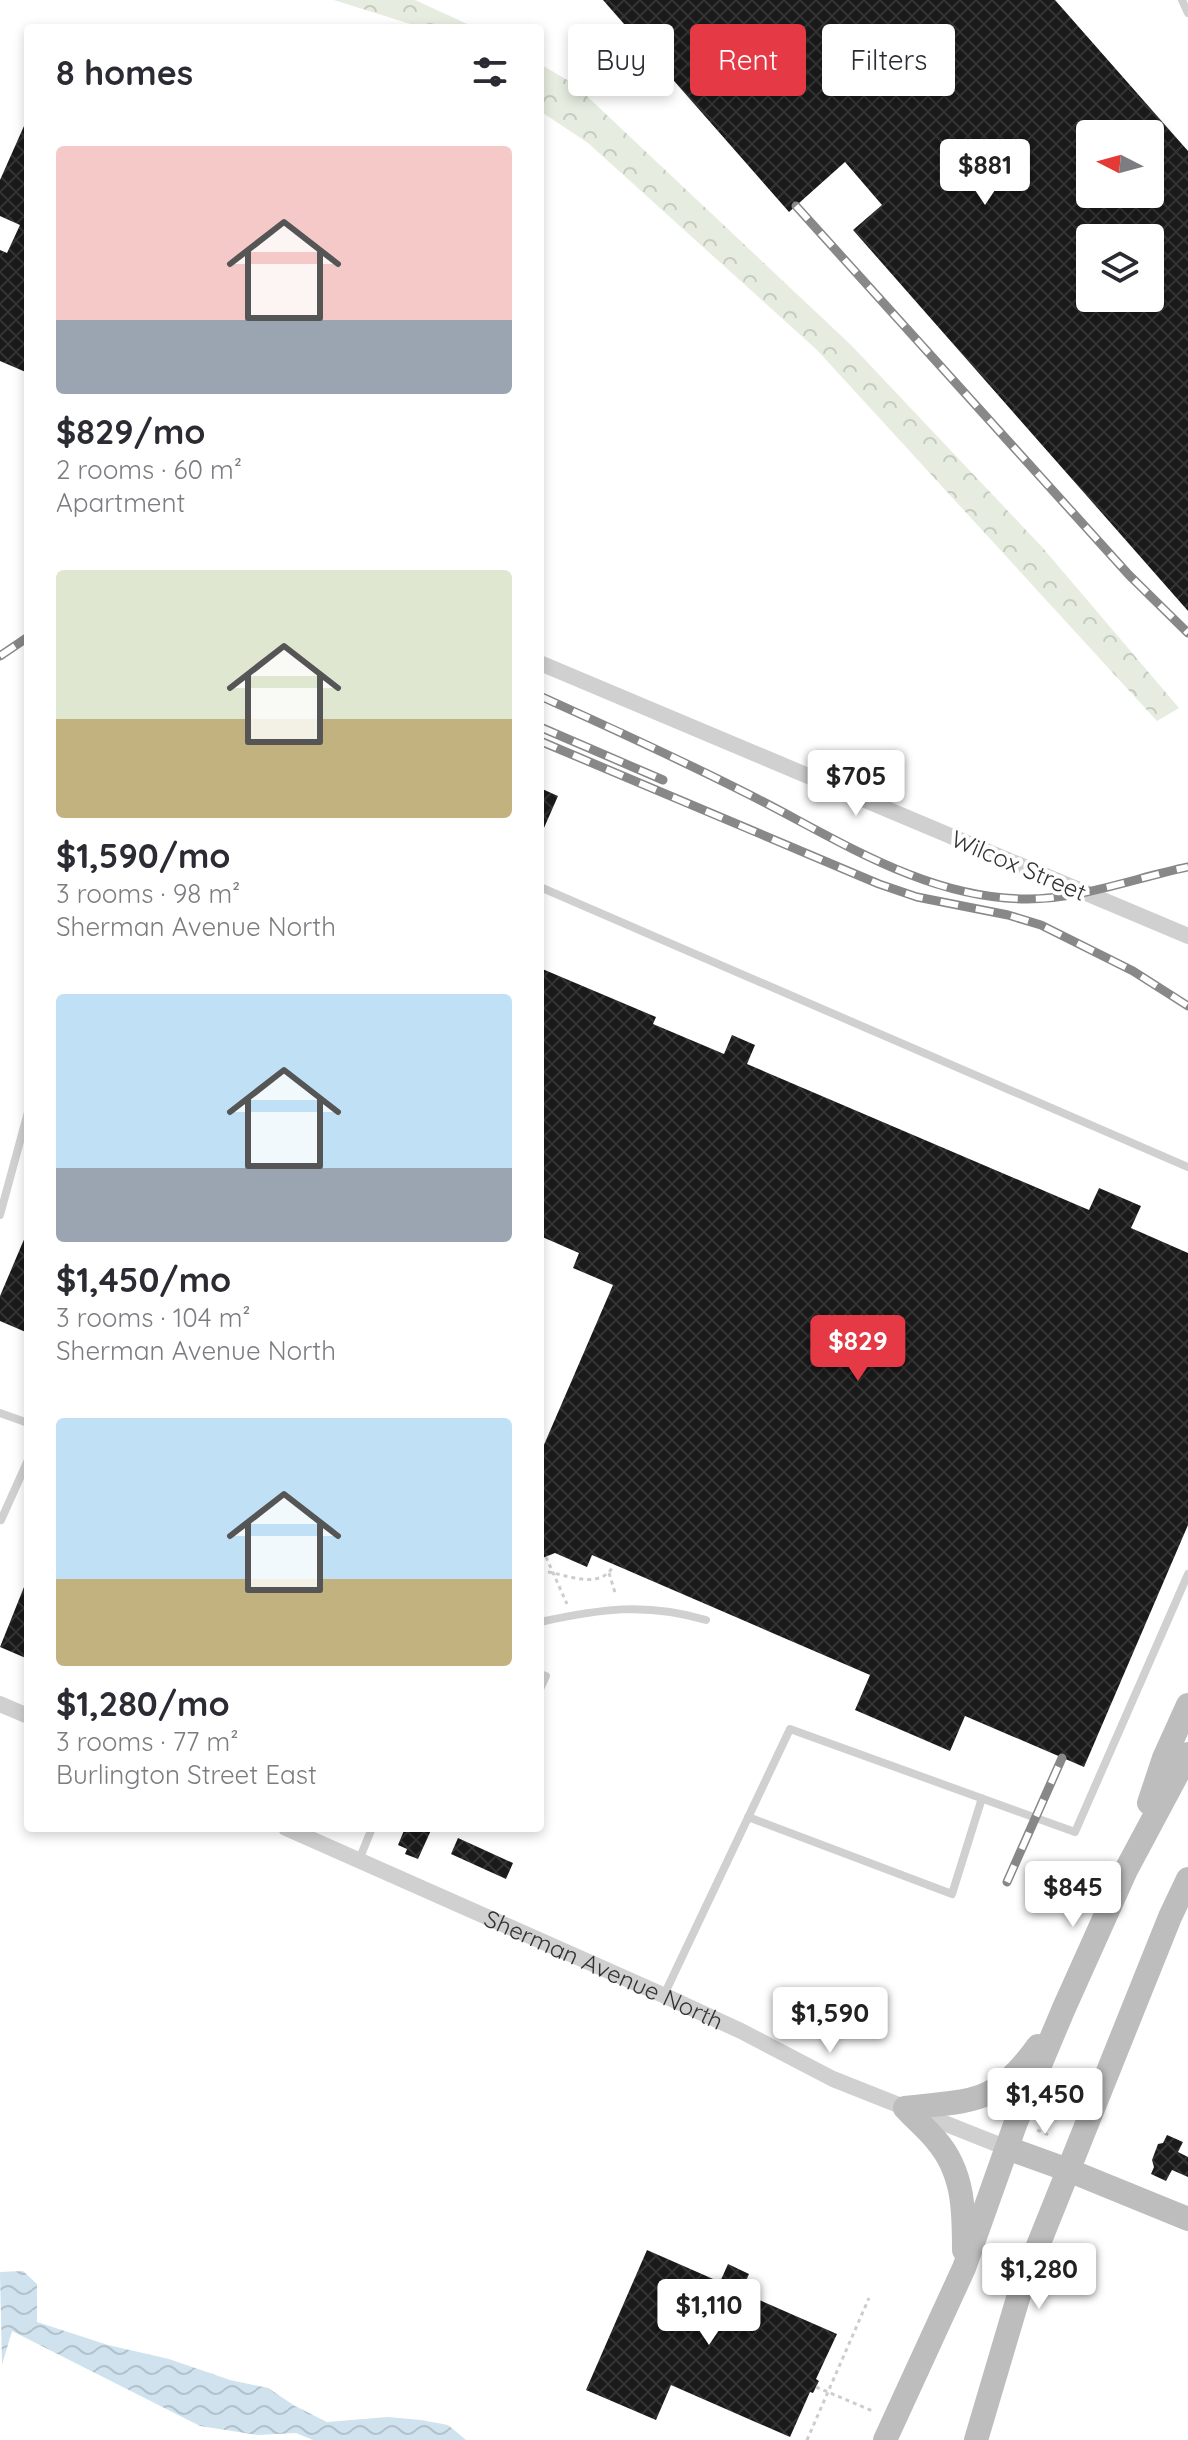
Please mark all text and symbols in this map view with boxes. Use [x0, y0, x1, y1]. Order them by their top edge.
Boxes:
chip: Buy [568, 24, 674, 96]
chip: Rent [690, 24, 806, 96]
chip: Filters [822, 24, 955, 96]
icon: filters [468, 50, 512, 94]
text: 8 homes [56, 51, 193, 94]
north arrow [1076, 120, 1164, 208]
map controls [1076, 120, 1164, 312]
pin: $881 [938, 139, 1032, 207]
text: $881 [958, 148, 1012, 181]
icon: home [212, 198, 356, 342]
button: layers [1076, 224, 1164, 312]
text: $829/mo [56, 410, 205, 453]
text: 2 rooms · 60 m² [56, 453, 242, 486]
text: Apartment [56, 486, 185, 519]
icon: home [212, 622, 356, 766]
pin: $705 [809, 750, 903, 818]
text: $705 [826, 759, 886, 792]
street label: Wilcox Street [947, 823, 1091, 907]
text: $1,590/mo [56, 834, 231, 877]
text: 3 rooms · 98 m² [56, 877, 240, 910]
text: Sherman Avenue North [56, 910, 336, 943]
icon: home [212, 1046, 356, 1190]
text: $1,450/mo [56, 1258, 231, 1301]
text: 3 rooms · 104 m² [56, 1301, 251, 1334]
pin: $829 [811, 1315, 905, 1383]
text: $829 [828, 1324, 888, 1357]
text: Sherman Avenue North [56, 1334, 336, 1367]
icon: home [212, 1470, 356, 1614]
text: $1,280/mo [56, 1682, 230, 1725]
text: 3 rooms · 77 m² [56, 1725, 238, 1758]
text: Burlington Street East [56, 1758, 317, 1791]
pin: $845 [1026, 1861, 1120, 1929]
text: $845 [1043, 1870, 1103, 1903]
street label: Sherman Avenue North [480, 1903, 728, 2036]
pin: $1,590 [765, 1987, 895, 2055]
text: $1,590 [791, 1996, 869, 2029]
pin: $1,450 [980, 2068, 1110, 2136]
text: $1,450 [1005, 2077, 1085, 2110]
pin: $1,280 [974, 2243, 1104, 2311]
text: $1,280 [1000, 2252, 1078, 2285]
pin: $1,110 [644, 2279, 774, 2347]
text: $1,110 [675, 2288, 743, 2321]

